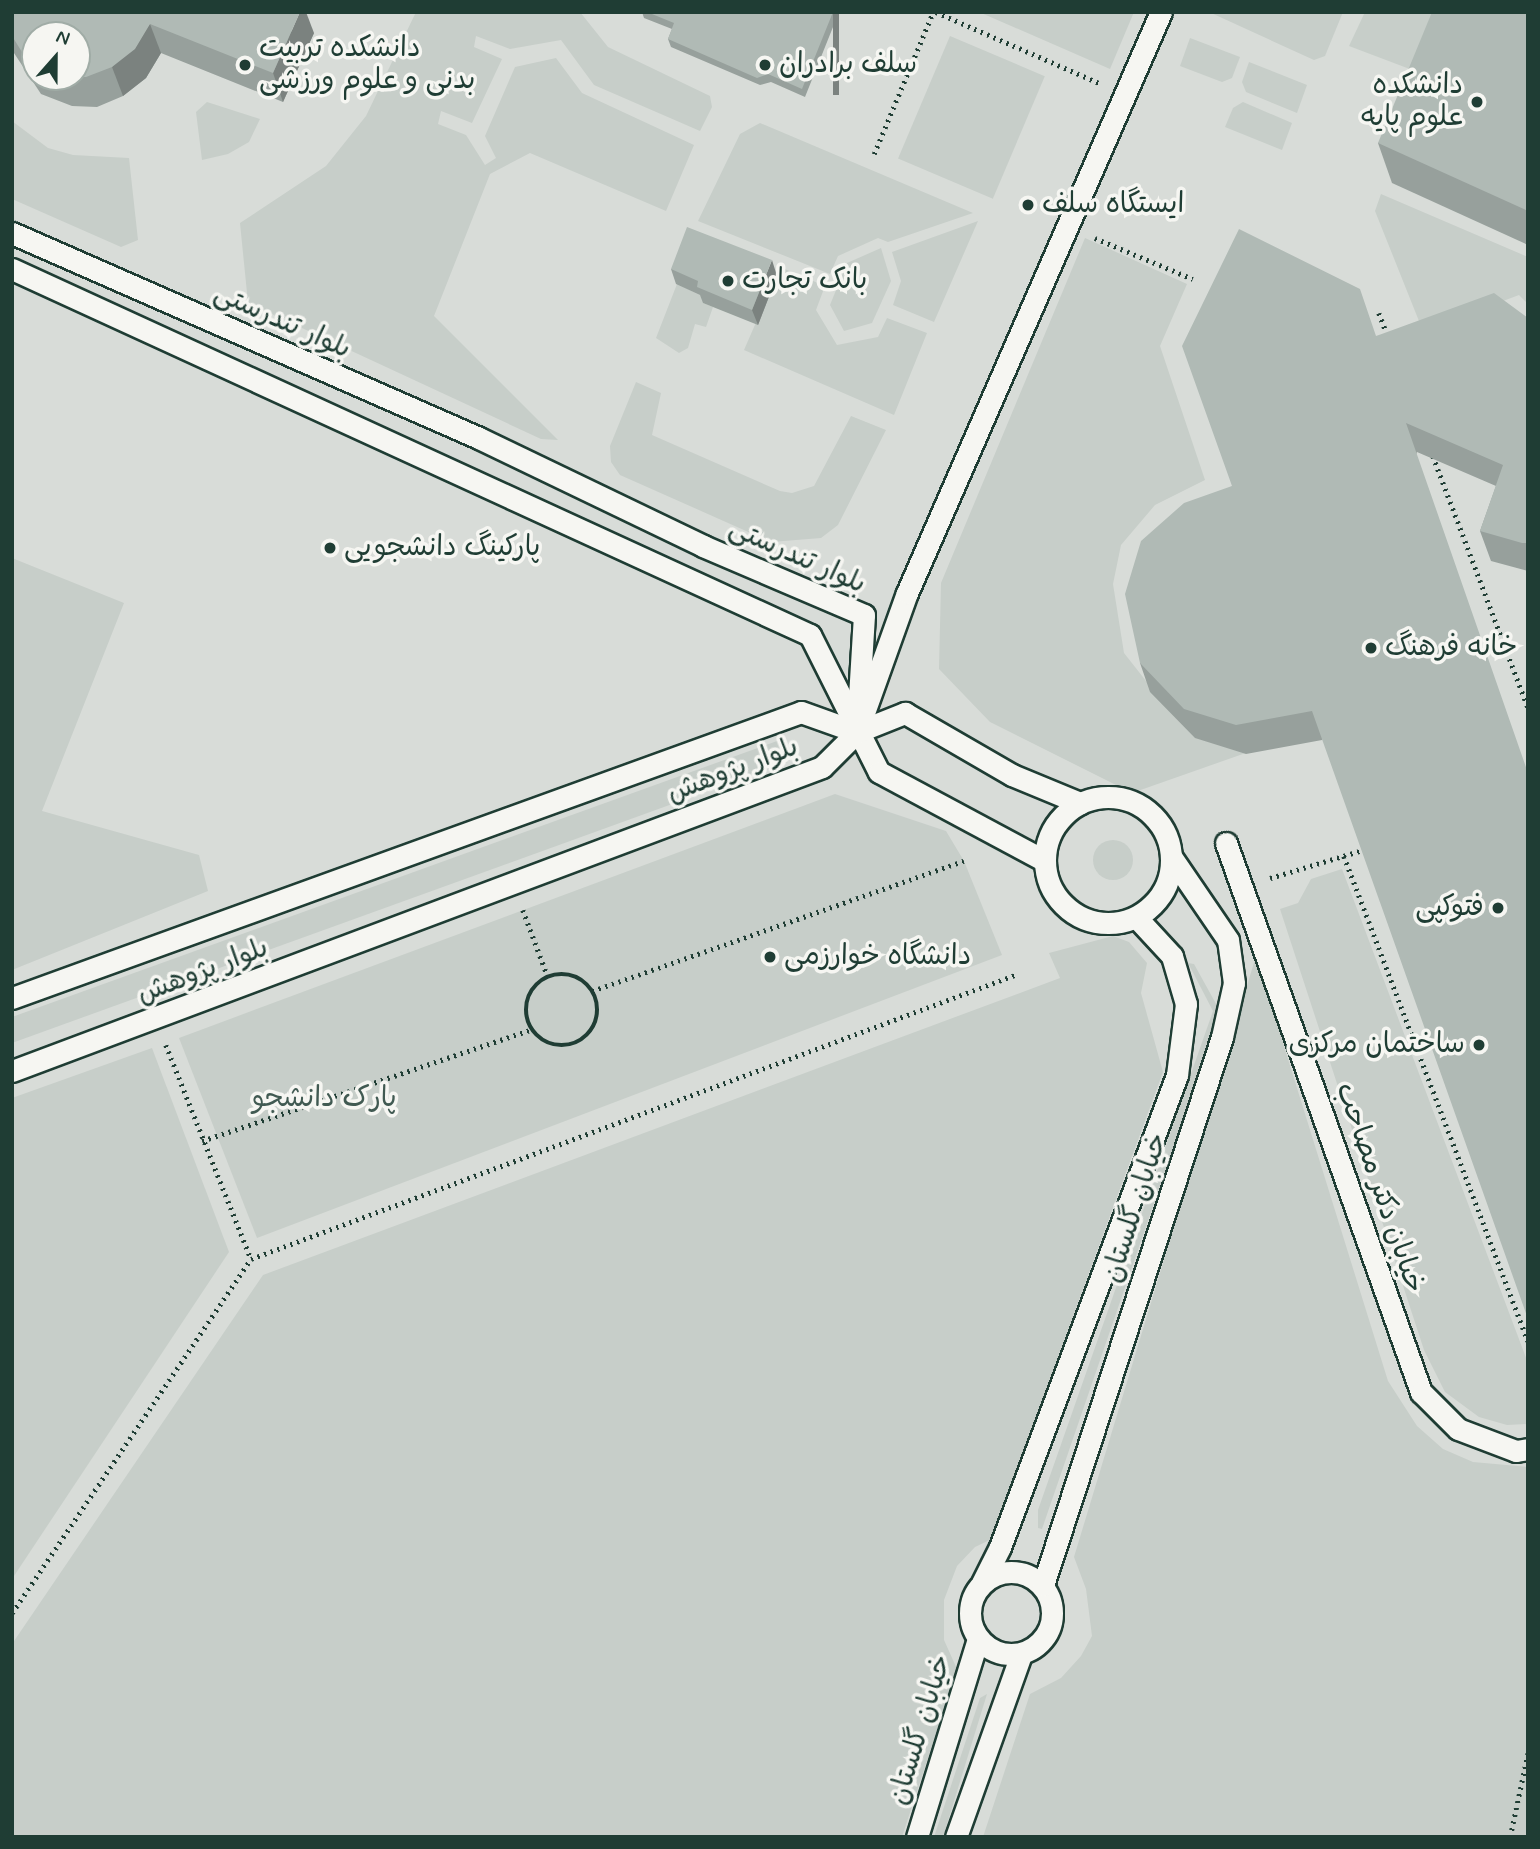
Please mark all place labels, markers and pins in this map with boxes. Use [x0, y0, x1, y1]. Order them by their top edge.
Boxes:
place label: دانشکده تربیت بدنی و علوم ورزشی [259, 32, 475, 98]
place label: سلف برادران [779, 48, 917, 82]
marker: دانشکده تربیت بدنی و علوم ورزشی [237, 57, 253, 73]
marker: سلف برادران [757, 57, 773, 73]
place label: دانشکده علوم پایه [1361, 69, 1463, 135]
marker: دانشکده علوم پایه [1469, 94, 1485, 110]
place label: ایستگاه سلف [1042, 188, 1184, 222]
marker: ایستگاه سلف [1020, 197, 1036, 213]
place label: بانک تجارت [742, 264, 867, 298]
marker: بانک تجارت [720, 273, 736, 289]
place label: پارکینگ دانشجویی [344, 531, 540, 565]
marker: پارکینگ دانشجویی [322, 540, 338, 556]
place label: خانه فرهنگ [1385, 631, 1517, 665]
marker: خانه فرهنگ [1363, 640, 1379, 656]
place label: فتوکپی [1415, 891, 1484, 925]
marker: فتوکپی [1490, 900, 1506, 916]
place label: دانشگاه خوارزمی [784, 940, 971, 974]
marker: دانشگاه خوارزمی [762, 949, 778, 965]
place label: ساختمان مرکزی [1289, 1028, 1465, 1062]
marker: ساختمان مرکزی [1471, 1037, 1487, 1053]

